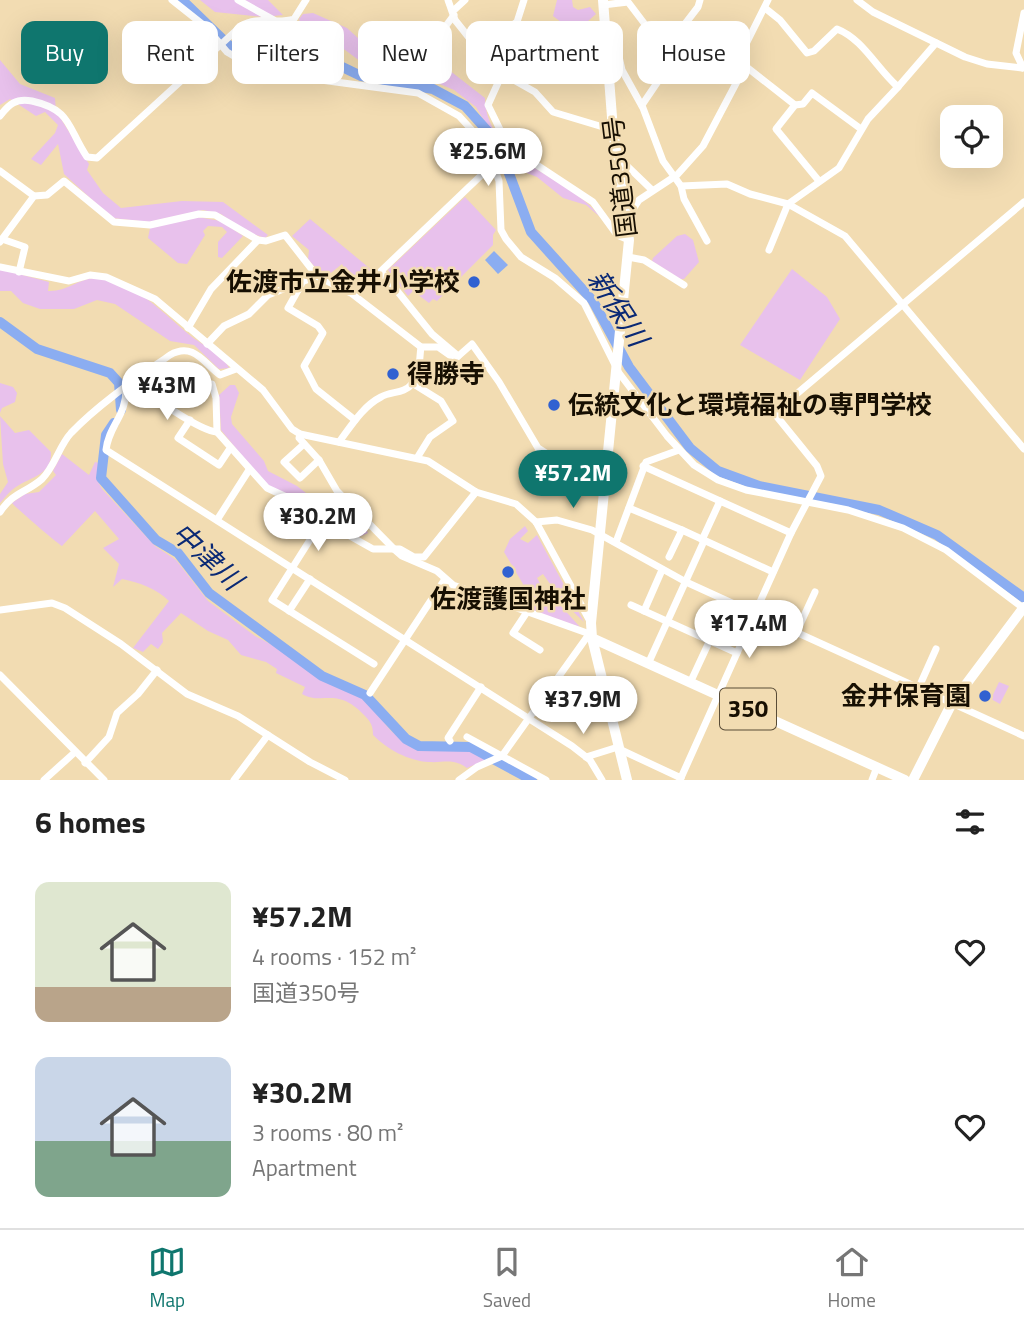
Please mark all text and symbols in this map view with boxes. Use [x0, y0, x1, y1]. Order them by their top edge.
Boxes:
chip: Buy [21, 21, 108, 84]
chip: Rent [122, 21, 218, 84]
chip: Filters [232, 21, 344, 84]
chip: New [358, 21, 452, 84]
chip: Apartment [466, 21, 623, 84]
chip: House [637, 21, 750, 84]
map controls [940, 105, 1003, 168]
button: locate [940, 105, 1003, 168]
street label: 国道350号 [593, 114, 646, 240]
pin: ¥25.6M [431, 128, 545, 188]
text: ¥25.6M [449, 133, 527, 168]
water label: 新保川 [578, 261, 661, 357]
place label: 佐渡市立金井小学校 [226, 262, 460, 301]
marker: 佐渡市立金井小学校 [466, 274, 482, 290]
place label: 得勝寺 [407, 354, 485, 393]
pin: ¥43M [126, 362, 208, 422]
marker: 得勝寺 [385, 366, 401, 382]
text: ¥43M [138, 367, 196, 402]
place label: 伝統文化と環境福祉の専門学校 [568, 385, 932, 424]
marker: 伝統文化と環境福祉の専門学校 [546, 397, 562, 413]
pin: ¥57.2M [516, 450, 630, 510]
text: ¥57.2M [534, 455, 612, 490]
pin: ¥30.2M [261, 494, 375, 553]
text: ¥30.2M [279, 498, 357, 533]
water label: 中津川 [162, 511, 255, 602]
marker: 佐渡護国神社 [500, 564, 516, 580]
place label: 佐渡護国神社 [430, 579, 586, 618]
pin: ¥17.4M [692, 600, 806, 660]
text: ¥17.4M [710, 605, 788, 640]
pin: ¥37.9M [526, 676, 640, 736]
place label: 金井保育園 [841, 676, 971, 715]
text: ¥37.9M [544, 681, 622, 716]
road number: 350 [720, 688, 776, 730]
marker: 金井保育園 [977, 688, 993, 704]
text: 6 homes [35, 799, 146, 845]
icon: filters [951, 803, 989, 841]
text: ¥57.2M [252, 893, 353, 939]
icon: home [91, 910, 175, 994]
icon: heart [951, 933, 989, 971]
text: 4 rooms · 152 m² [252, 939, 416, 974]
text: 国道350号 [252, 975, 360, 1010]
text: ¥30.2M [252, 1069, 353, 1115]
icon: home [91, 1085, 175, 1169]
icon: heart [951, 1108, 989, 1146]
text: 3 rooms · 80 m² [252, 1115, 403, 1150]
text: Apartment [252, 1150, 357, 1185]
tab: Map [148, 1243, 186, 1314]
tab: Saved [483, 1243, 531, 1314]
tab: Home [828, 1243, 876, 1314]

